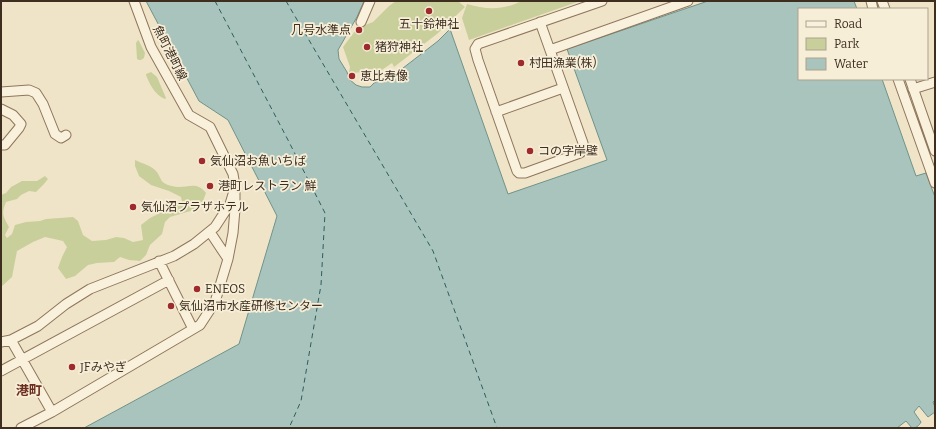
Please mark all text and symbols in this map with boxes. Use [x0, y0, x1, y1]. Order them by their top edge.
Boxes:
marker: 五十鈴神社 [424, 6, 434, 16]
legend [798, 8, 928, 80]
place label: 五十鈴神社 [399, 17, 459, 31]
text: Road [834, 17, 862, 31]
street label: 魚町港町線 [150, 23, 190, 83]
place label: 几号水準点 [291, 23, 351, 37]
marker: 几号水準点 [354, 25, 364, 35]
text: Park [834, 37, 860, 51]
place label: 猪狩神社 [375, 40, 423, 54]
marker: 猪狩神社 [362, 42, 372, 52]
place label: 村田漁業(株) [529, 55, 597, 70]
text: Water [834, 57, 869, 71]
marker: 村田漁業(株) [516, 58, 526, 68]
place label: 恵比寿像 [360, 69, 408, 83]
marker: 恵比寿像 [347, 71, 357, 81]
place label: コの字岸壁 [538, 144, 598, 158]
marker: コの字岸壁 [525, 146, 535, 156]
place label: 気仙沼お魚いちば [210, 154, 306, 168]
marker: 気仙沼お魚いちば [197, 156, 207, 166]
place label: 港町レストラン 鮮 [218, 179, 316, 193]
marker: 港町レストラン 鮮 [205, 181, 215, 191]
place label: 気仙沼プラザホテル [141, 200, 249, 214]
marker: 気仙沼プラザホテル [128, 202, 138, 212]
place label: ENEOS [205, 282, 245, 296]
marker: ENEOS [192, 284, 202, 294]
place label: 気仙沼市水産研修センター [179, 299, 323, 313]
marker: 気仙沼市水産研修センター [166, 301, 176, 311]
place label: JFみやぎ [79, 360, 127, 374]
marker: JFみやぎ [67, 362, 77, 372]
district label: 港町 [16, 383, 42, 398]

